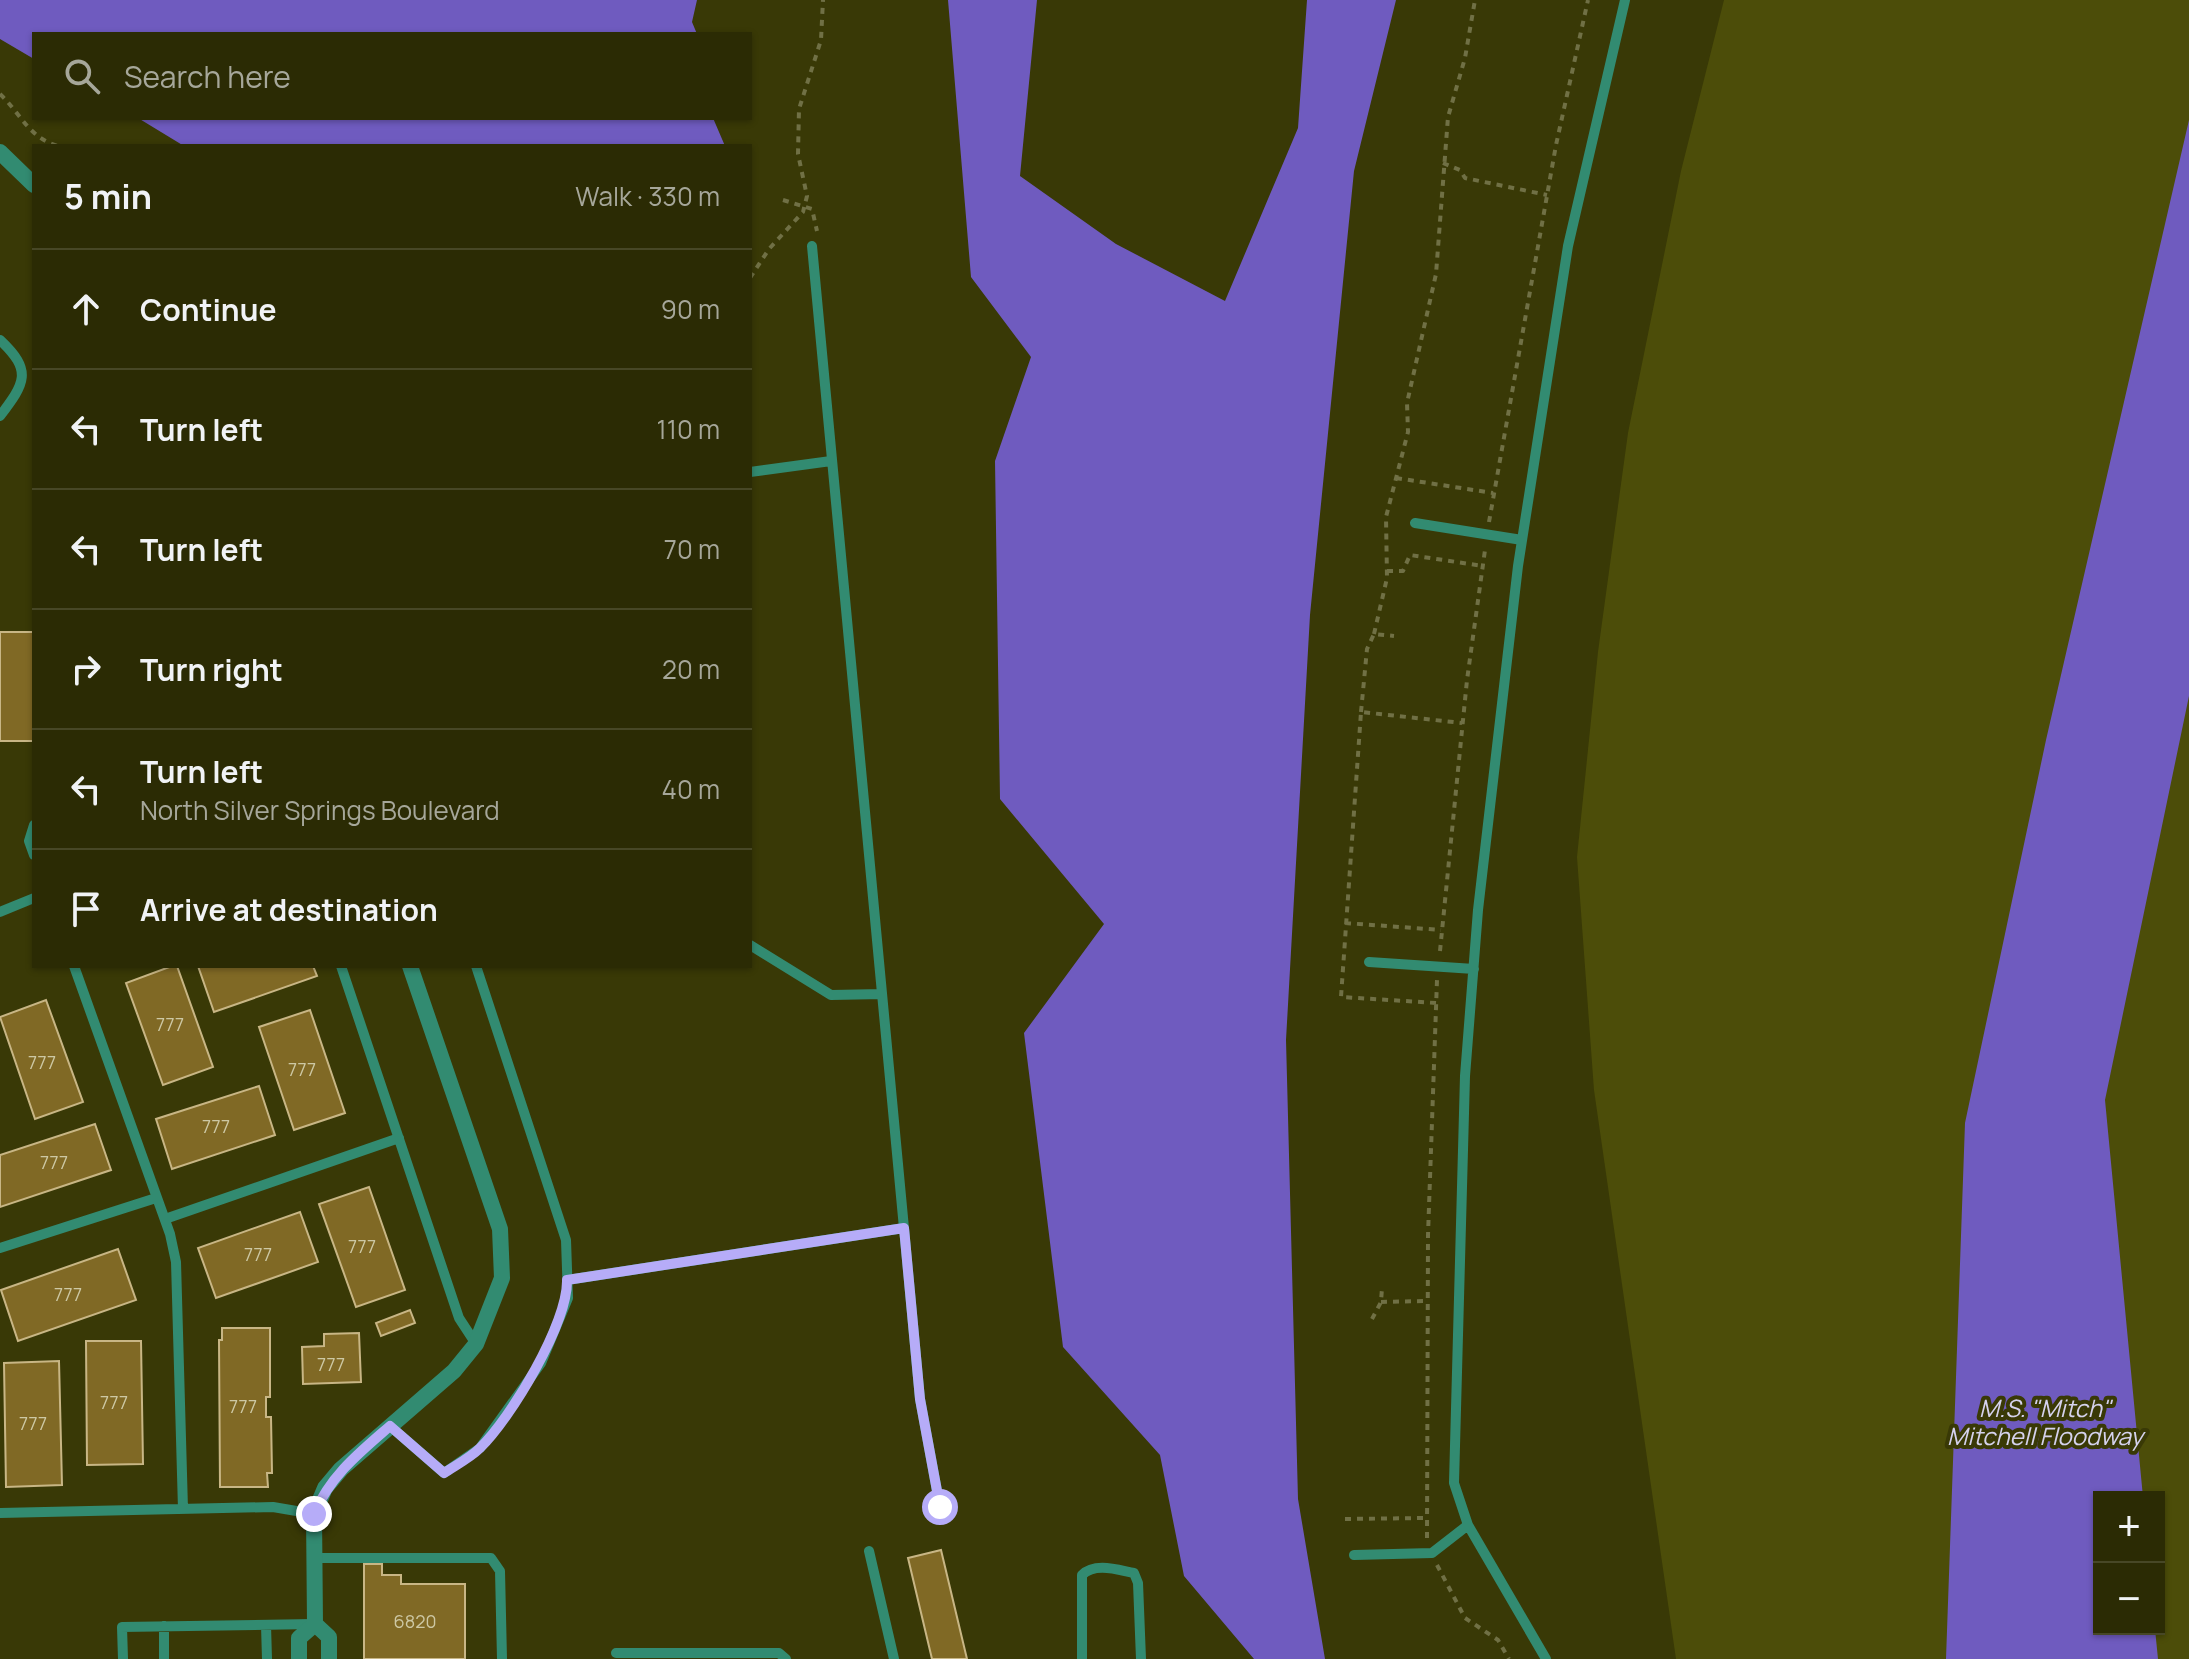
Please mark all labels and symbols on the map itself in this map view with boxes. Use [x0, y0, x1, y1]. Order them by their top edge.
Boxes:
house number: 777 [156, 1012, 184, 1036]
house number: 777 [28, 1050, 56, 1074]
house number: 777 [288, 1057, 316, 1081]
house number: 777 [202, 1114, 230, 1138]
house number: 777 [40, 1150, 68, 1174]
house number: 777 [348, 1234, 376, 1258]
house number: 777 [244, 1242, 272, 1266]
house number: 777 [54, 1282, 82, 1306]
house number: 777 [317, 1352, 345, 1376]
house number: 777 [100, 1390, 128, 1414]
water label: M.S. "Mitch" Mitchell Floodway [1947, 1391, 2146, 1452]
house number: 777 [229, 1394, 257, 1418]
house number: 777 [19, 1411, 47, 1435]
route start [922, 1489, 958, 1525]
route end [296, 1496, 332, 1532]
house number: 6820 [394, 1609, 436, 1633]

